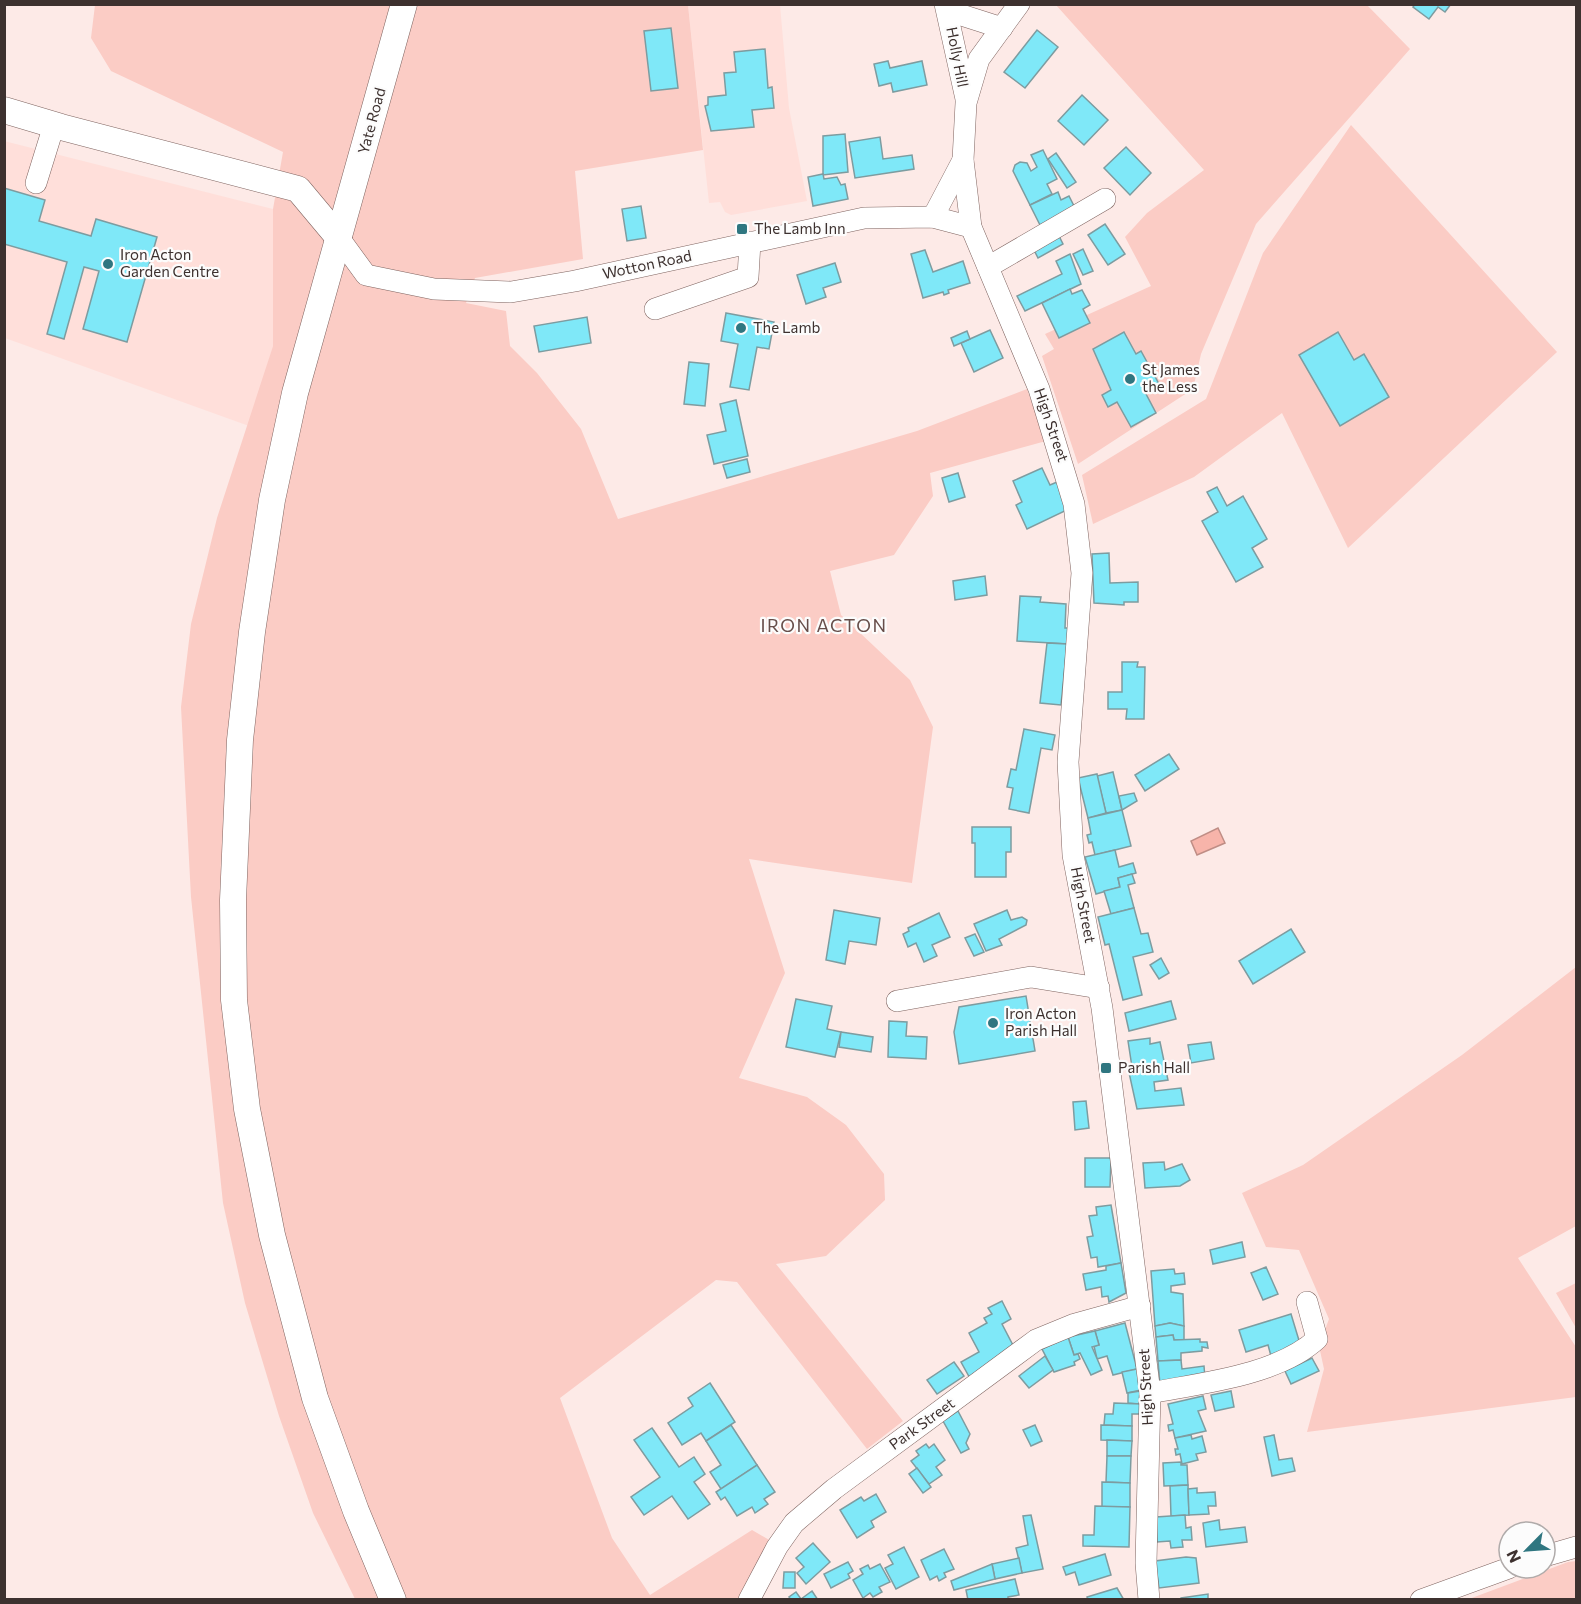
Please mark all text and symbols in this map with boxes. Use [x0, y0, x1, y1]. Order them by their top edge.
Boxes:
street label: Holly Hill [943, 25, 973, 89]
street label: Yate Road [354, 86, 389, 156]
place label: The Lamb Inn [754, 219, 846, 237]
marker: The Lamb Inn [735, 222, 749, 236]
place label: Iron Acton Garden Centre [120, 245, 219, 280]
street label: Wotton Road [601, 246, 693, 282]
marker: Iron Acton Garden Centre [101, 257, 115, 271]
place label: The Lamb [753, 318, 821, 336]
marker: The Lamb [734, 321, 748, 335]
place label: St James the Less [1142, 360, 1200, 395]
marker: St James the Less [1123, 372, 1137, 386]
street label: High Street [1031, 385, 1073, 464]
district label: IRON ACTON [761, 614, 888, 636]
street label: High Street [1068, 865, 1100, 944]
place label: Iron Acton Parish Hall [1005, 1004, 1077, 1039]
marker: Iron Acton Parish Hall [986, 1016, 1000, 1030]
place label: Parish Hall [1118, 1058, 1190, 1076]
marker: Parish Hall [1099, 1061, 1113, 1075]
street label: High Street [1134, 1348, 1156, 1426]
street label: Park Street [885, 1393, 958, 1453]
north arrow [1497, 1520, 1557, 1580]
text: N [1502, 1547, 1524, 1566]

